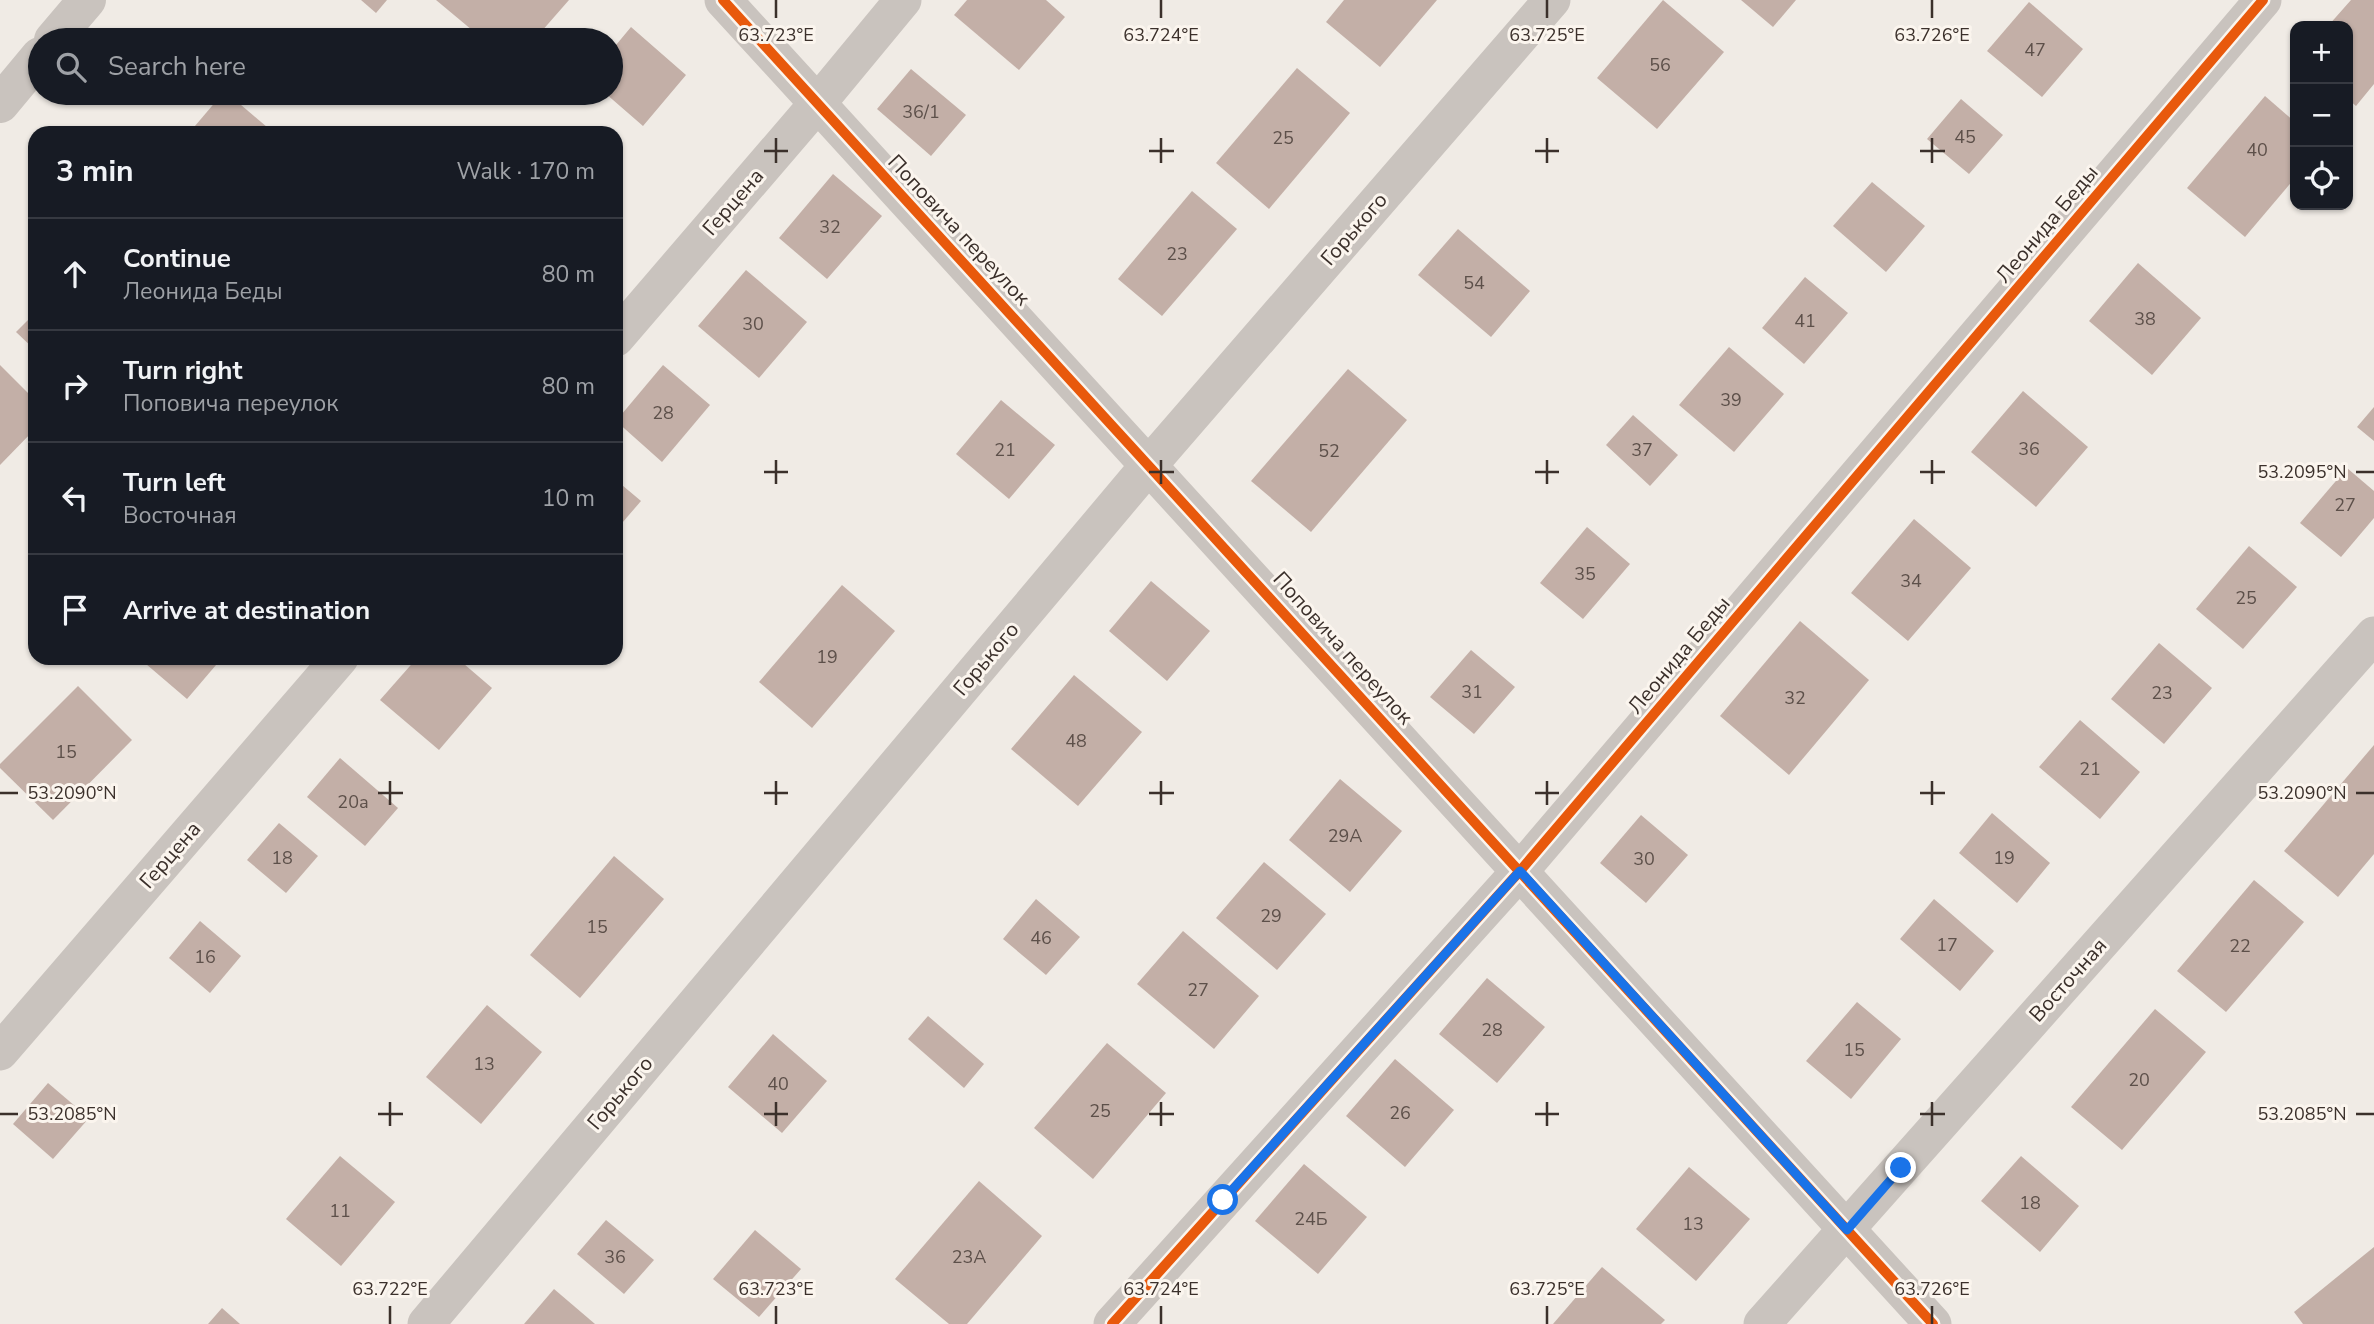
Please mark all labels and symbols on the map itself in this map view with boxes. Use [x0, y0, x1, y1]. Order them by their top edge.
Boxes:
text: 63.723°E [738, 23, 814, 47]
text: 63.724°E [1123, 23, 1199, 47]
text: 63.725°E [1509, 23, 1585, 47]
text: 63.726°E [1894, 23, 1970, 47]
house number: 47 [2024, 38, 2046, 62]
house number: 56 [1649, 53, 1671, 77]
house number: 36/1 [902, 100, 940, 124]
house number: 45 [1954, 125, 1976, 149]
house number: 25 [1272, 126, 1294, 150]
house number: 40 [2246, 138, 2268, 162]
street label: Поповича переулок [882, 149, 1037, 312]
street label: Леонида Беды [1989, 159, 2105, 289]
street label: Герцена [696, 163, 770, 241]
street label: Горького [1314, 186, 1394, 272]
house number: 32 [819, 215, 841, 239]
house number: 23 [1166, 242, 1188, 266]
house number: 54 [1463, 271, 1485, 295]
house number: 38 [2134, 307, 2156, 331]
house number: 41 [1794, 309, 1816, 333]
house number: 30 [742, 312, 764, 336]
house number: 39 [1720, 388, 1742, 412]
house number: 28 [652, 401, 674, 425]
house number: 36 [2018, 437, 2040, 461]
house number: 21 [994, 438, 1016, 462]
house number: 37 [1631, 438, 1653, 462]
house number: 52 [1318, 439, 1340, 463]
text: 53.2095°N [2258, 460, 2346, 484]
house number: 27 [2334, 493, 2356, 517]
house number: 35 [1574, 562, 1596, 586]
street label: Поповича переулок [1267, 566, 1420, 731]
house number: 34 [1900, 569, 1922, 593]
house number: 25 [2235, 586, 2257, 610]
street label: Леонида Беды [1621, 590, 1737, 720]
street label: Горького [947, 616, 1025, 702]
house number: 19 [816, 645, 838, 669]
house number: 31 [1461, 680, 1483, 704]
house number: 23 [2151, 681, 2173, 705]
house number: 32 [1784, 686, 1806, 710]
house number: 48 [1065, 729, 1087, 753]
house number: 15 [55, 740, 77, 764]
house number: 21 [2079, 757, 2101, 781]
text: 53.2090°N [28, 781, 116, 805]
text: 53.2090°N [2258, 781, 2346, 805]
house number: 20а [337, 790, 369, 814]
street label: Герцена [133, 816, 207, 894]
house number: 29А [1328, 824, 1362, 848]
house number: 18 [271, 846, 293, 870]
house number: 19 [1993, 846, 2015, 870]
house number: 30 [1633, 847, 1655, 871]
house number: 29 [1260, 904, 1282, 928]
house number: 15 [586, 915, 608, 939]
house number: 46 [1030, 926, 1052, 950]
street label: Восточная [2023, 932, 2113, 1028]
house number: 17 [1936, 933, 1958, 957]
house number: 22 [2229, 934, 2251, 958]
house number: 16 [194, 945, 216, 969]
house number: 27 [1187, 978, 1209, 1002]
house number: 28 [1481, 1018, 1503, 1042]
house number: 15 [1843, 1038, 1865, 1062]
street label: Горького [581, 1050, 659, 1136]
house number: 13 [473, 1052, 495, 1076]
house number: 20 [2128, 1068, 2150, 1092]
house number: 40 [767, 1072, 789, 1096]
house number: 25 [1089, 1099, 1111, 1123]
house number: 26 [1389, 1101, 1411, 1125]
text: 53.2085°N [28, 1102, 116, 1126]
text: 53.2085°N [2258, 1102, 2346, 1126]
route end [1885, 1152, 1916, 1183]
route start [1207, 1184, 1238, 1215]
house number: 18 [2019, 1191, 2041, 1215]
house number: 11 [329, 1199, 351, 1223]
house number: 24Б [1294, 1207, 1328, 1231]
house number: 13 [1682, 1212, 1704, 1236]
house number: 36 [604, 1245, 626, 1269]
house number: 23А [952, 1245, 986, 1269]
text: 63.722°E [352, 1277, 428, 1301]
text: 63.723°E [738, 1277, 814, 1301]
text: 63.724°E [1123, 1277, 1199, 1301]
text: 63.725°E [1509, 1277, 1585, 1301]
text: 63.726°E [1894, 1277, 1970, 1301]

